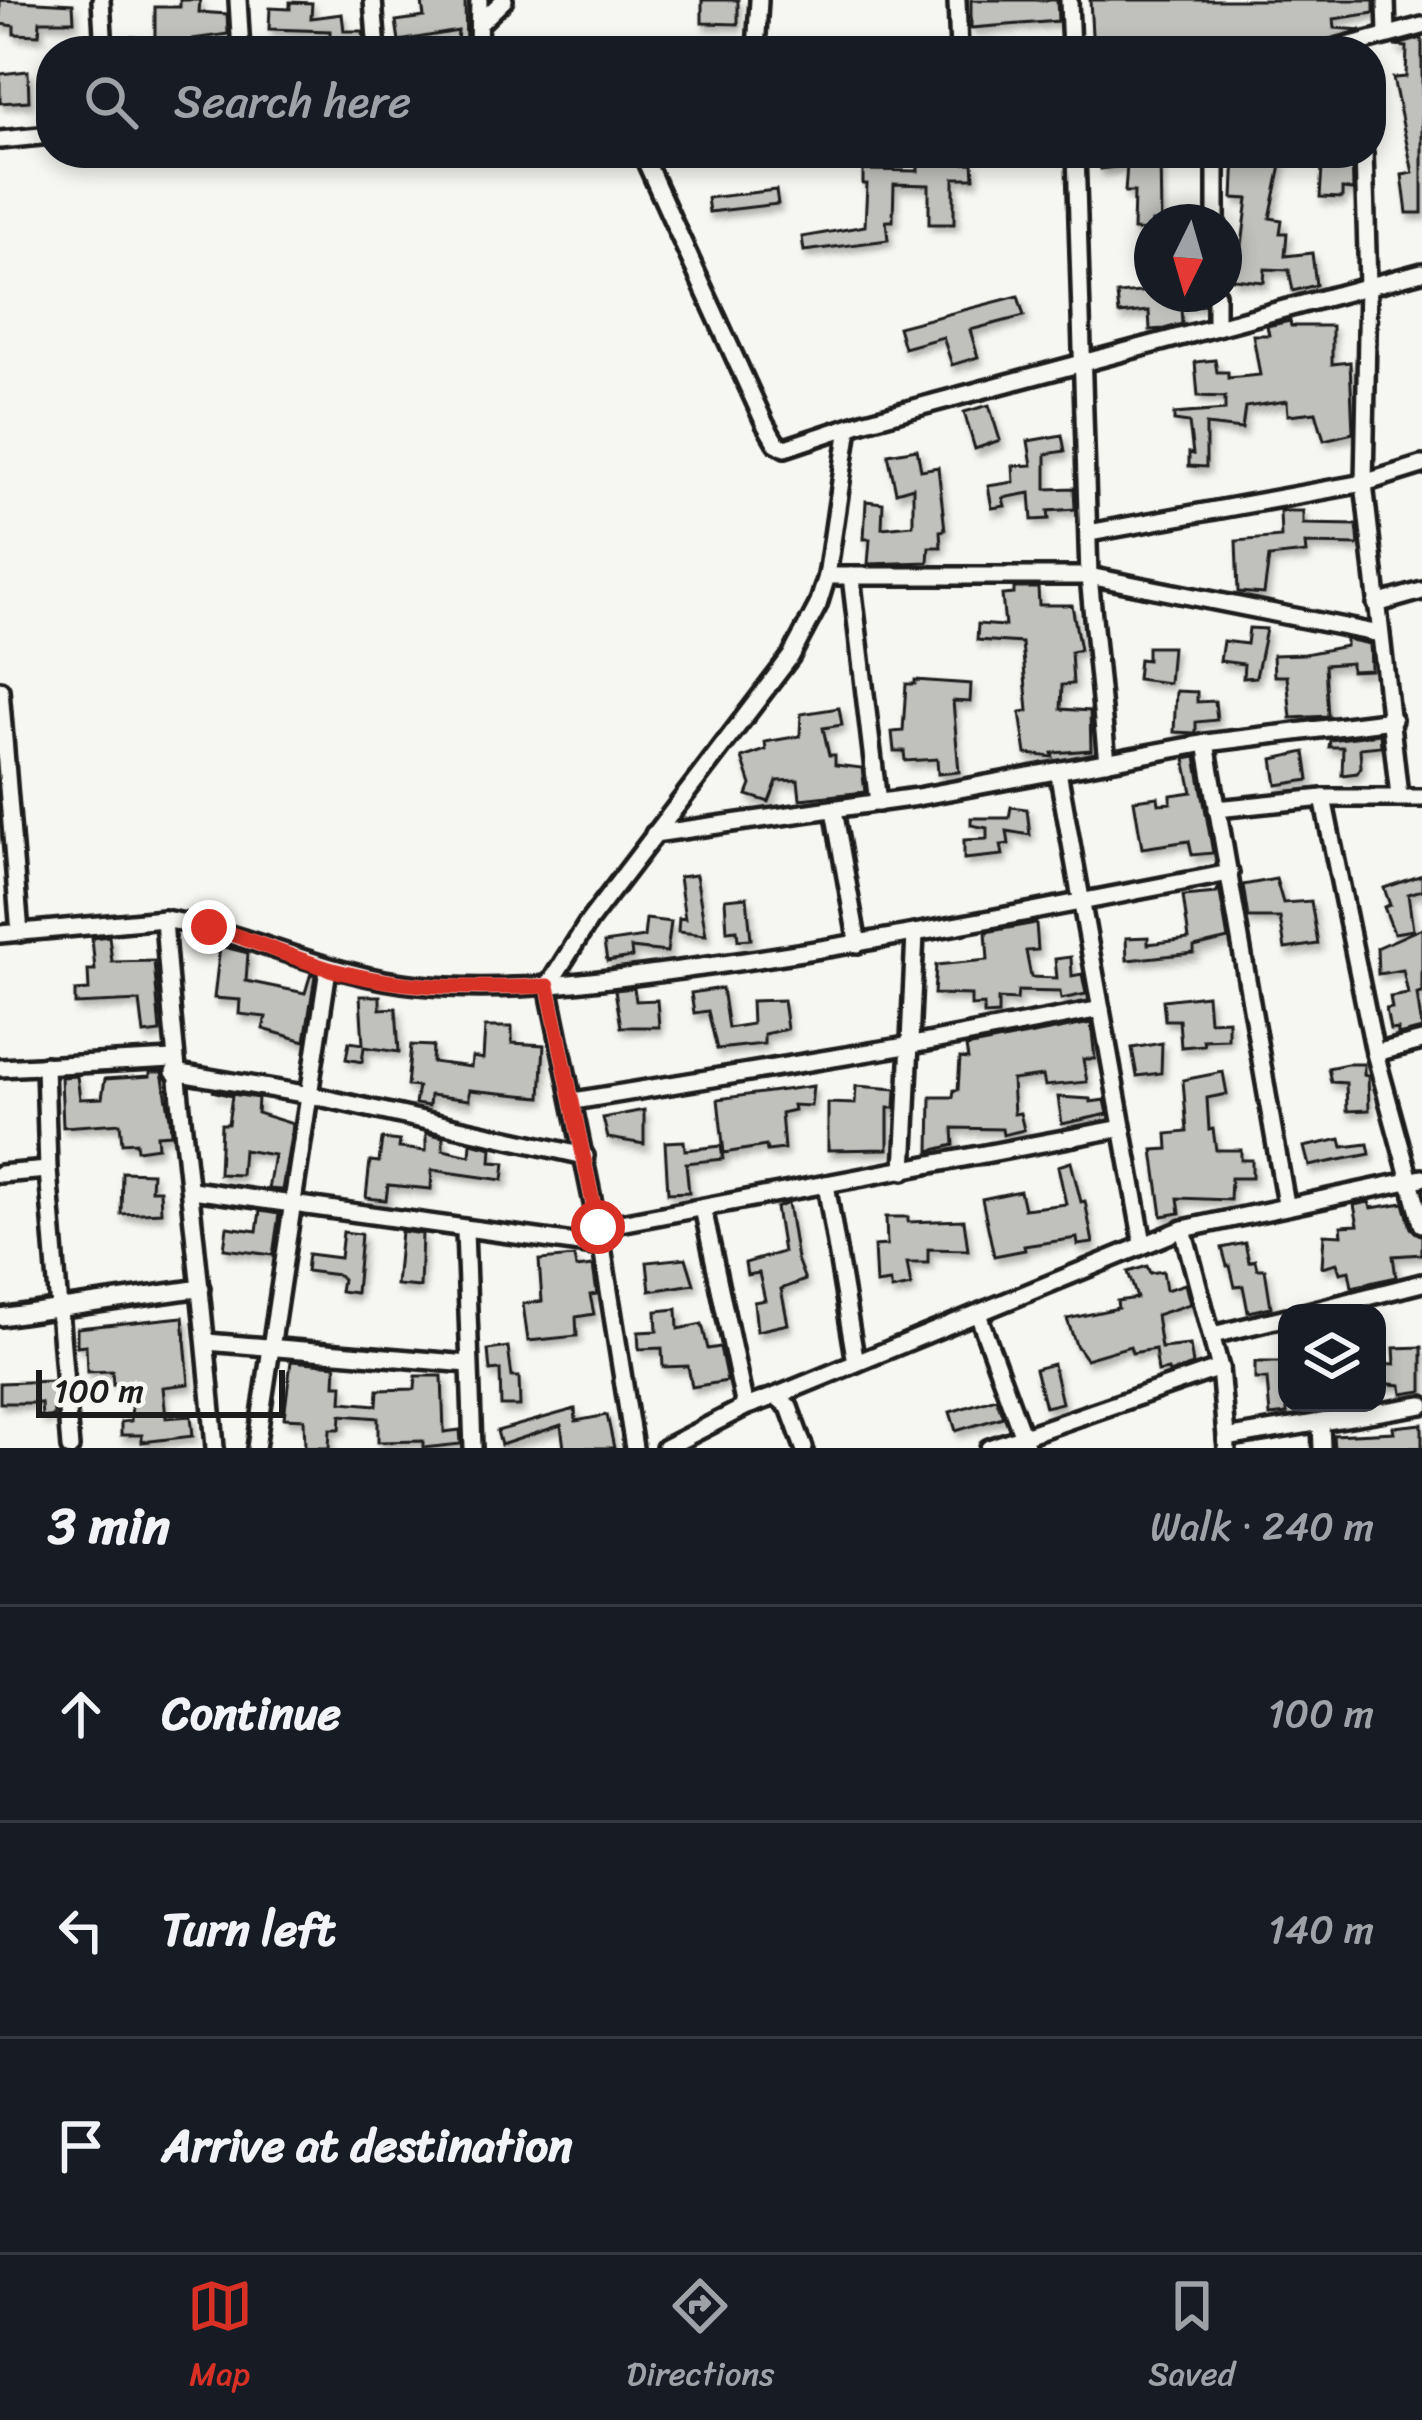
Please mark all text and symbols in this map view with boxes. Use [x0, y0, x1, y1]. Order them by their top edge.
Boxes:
search box [36, 36, 1386, 168]
text: Search here [174, 62, 411, 142]
icon: search [78, 69, 144, 135]
north arrow [1134, 204, 1242, 312]
route end [182, 900, 236, 954]
route start [571, 1200, 625, 1254]
map controls [1278, 1304, 1386, 1412]
button: layers [1278, 1304, 1386, 1412]
text: 100 m [54, 1362, 144, 1420]
scale bar [36, 1364, 285, 1417]
text: 3 min [48, 1481, 170, 1571]
text: Walk · 240 m [1150, 1492, 1374, 1561]
text: Continue [162, 1674, 341, 1754]
text: 100 m [1268, 1679, 1374, 1748]
icon: ahead [48, 1681, 114, 1747]
text: Turn left [162, 1890, 335, 1970]
text: 140 m [1268, 1895, 1374, 1964]
icon: left [48, 1897, 114, 1963]
text: Arrive at destination [162, 2106, 572, 2186]
icon: arrive [48, 2113, 114, 2179]
tab: Map [187, 2273, 253, 2403]
tab: Directions [627, 2273, 774, 2403]
tab: Saved [1148, 2273, 1235, 2403]

